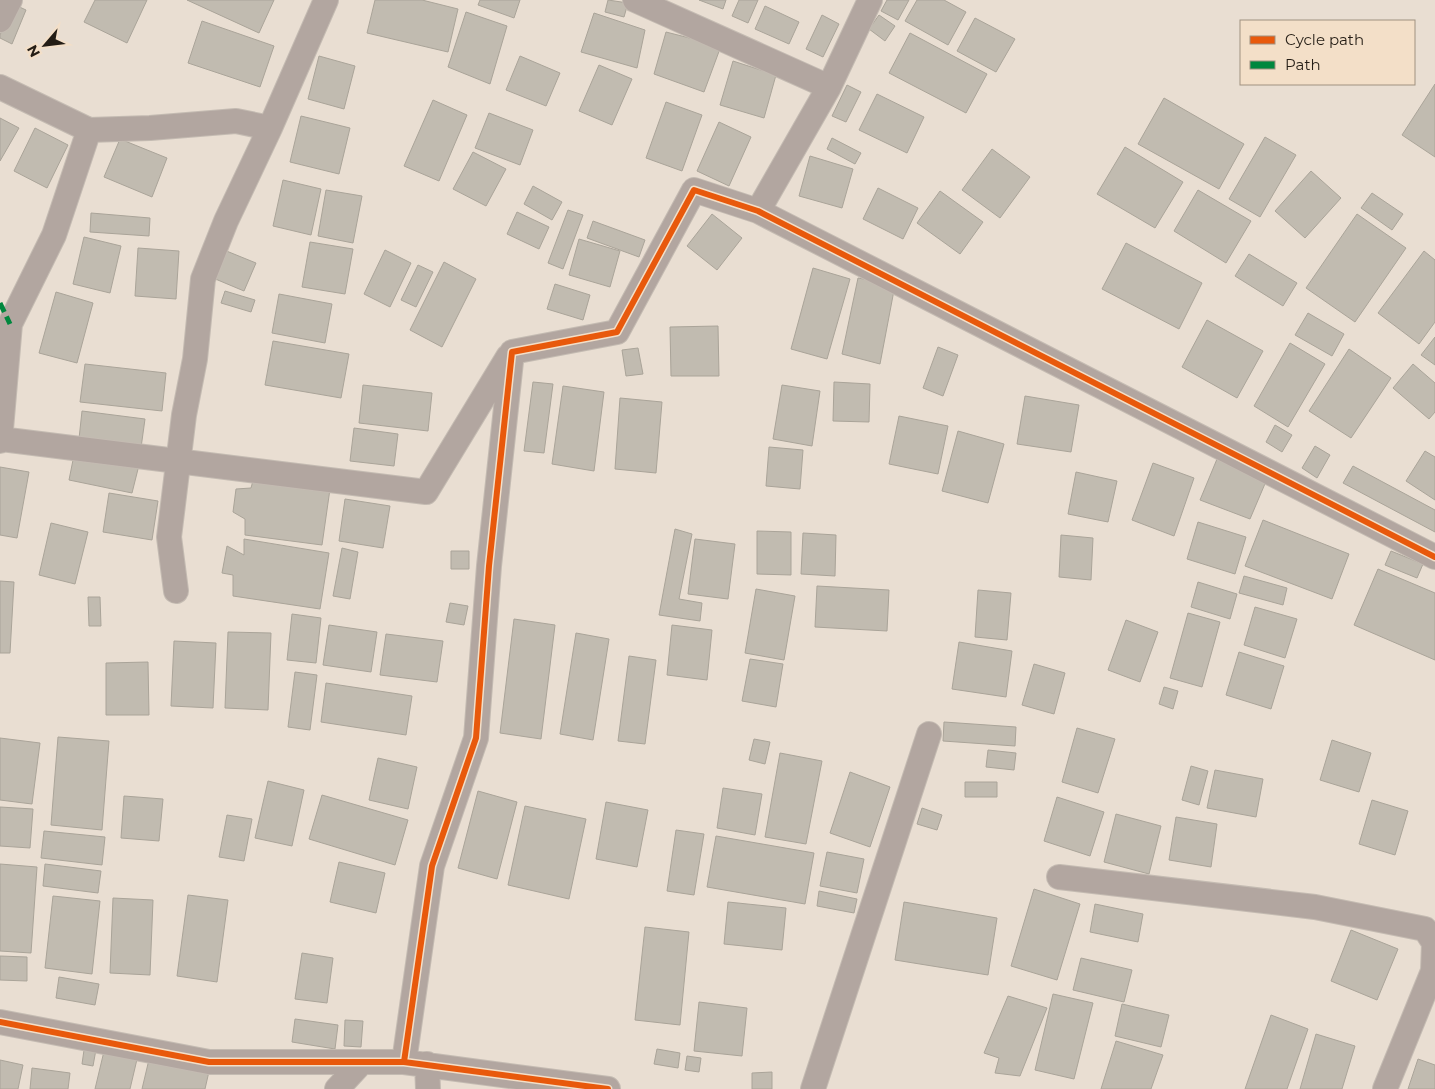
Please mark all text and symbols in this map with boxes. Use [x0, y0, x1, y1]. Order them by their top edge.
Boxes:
north arrow [20, 20, 70, 70]
legend [1240, 20, 1415, 85]
text: Cycle path [1285, 30, 1364, 49]
text: N [23, 42, 44, 60]
text: Path [1285, 55, 1321, 74]

